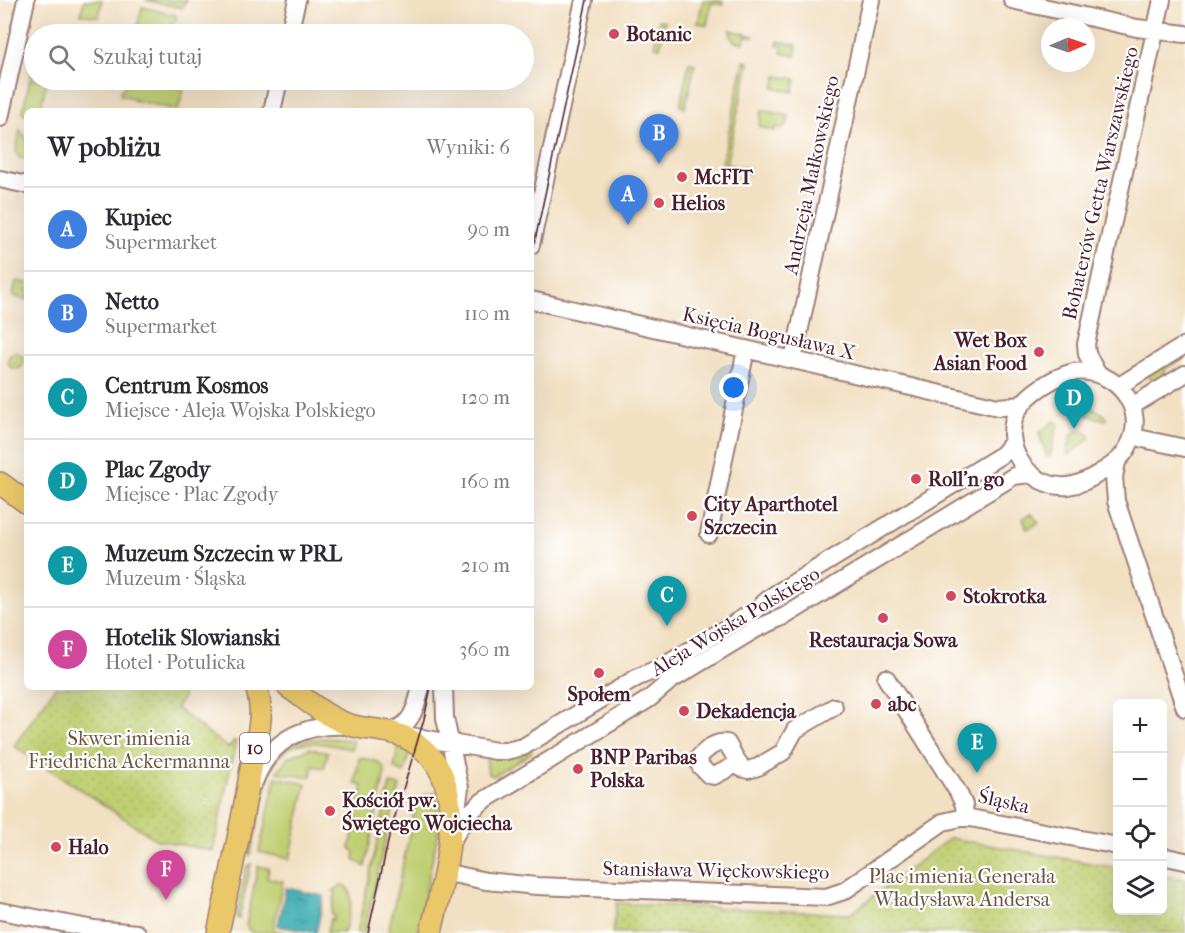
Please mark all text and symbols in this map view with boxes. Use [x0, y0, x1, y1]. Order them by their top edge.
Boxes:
north arrow [1041, 18, 1095, 72]
place label: Botanic [626, 23, 692, 46]
search box [24, 24, 534, 90]
marker: Botanic [607, 27, 621, 41]
icon: search [45, 41, 78, 74]
text: Szukaj tutaj [93, 44, 202, 70]
street label: Bohaterów Getta Warszawskiego [1058, 44, 1143, 322]
street label: Andrzeja Małkowskiego [779, 73, 844, 278]
pin: B [640, 114, 678, 164]
text: W pobliżu [48, 132, 161, 163]
text: Wyniki: 6 [427, 136, 510, 159]
place label: McFIT [693, 166, 754, 189]
marker: McFIT [675, 170, 689, 184]
pin: A [608, 176, 648, 225]
place label: Helios [671, 192, 726, 215]
marker: Helios [652, 196, 666, 210]
text: Kupiec [105, 205, 172, 231]
text: A [61, 218, 74, 241]
text: 90 m [468, 218, 510, 241]
text: Supermarket [105, 231, 217, 254]
text: Netto [105, 289, 159, 315]
text: B [61, 302, 74, 325]
text: 110 m [464, 302, 510, 325]
street label: Księcia Bogusława X [680, 302, 858, 365]
text: Supermarket [105, 315, 217, 338]
place label: Wet Box Asian Food [932, 329, 1028, 375]
marker: Wet Box Asian Food [1032, 345, 1046, 359]
text: Centrum Kosmos [105, 373, 268, 399]
your location [719, 373, 748, 402]
pin: D [1054, 380, 1094, 429]
text: C [61, 386, 74, 409]
text: 120 m [461, 386, 510, 409]
text: Miejsce · Aleja Wojska Polskiego [105, 399, 376, 422]
text: Plac Zgody [105, 457, 210, 483]
place label: Roll'n go [928, 468, 1004, 491]
text: D [60, 470, 75, 493]
text: 160 m [460, 470, 510, 493]
marker: Roll'n go [909, 472, 923, 486]
text: Miejsce · Plac Zgody [105, 483, 278, 506]
place label: City Aparthotel Szczecin [704, 493, 838, 539]
marker: City Aparthotel Szczecin [685, 509, 699, 523]
text: Muzeum Szczecin w PRL [105, 541, 342, 567]
text: E [61, 554, 74, 577]
text: 210 m [461, 554, 510, 577]
street label: Aleja Wojska Polskiego [646, 562, 824, 681]
text: Muzeum · Śląska [105, 567, 246, 590]
pin: C [648, 576, 686, 626]
place label: Stokrotka [963, 585, 1047, 608]
marker: Stokrotka [944, 589, 958, 603]
marker: Restauracja Sowa [876, 611, 890, 625]
text: Hotelik Slowianski [105, 625, 280, 651]
place label: Restauracja Sowa [809, 629, 958, 652]
text: F [62, 638, 73, 661]
text: 360 m [459, 638, 510, 661]
text: Hotel · Potulicka [105, 651, 245, 674]
marker: Społem [592, 666, 606, 680]
place label: Społem [567, 683, 631, 706]
place label: abc [888, 693, 917, 716]
marker: abc [869, 697, 883, 711]
map controls [1113, 699, 1167, 915]
button: + [1113, 699, 1167, 753]
place label: Dekadencja [696, 700, 797, 723]
marker: Dekadencja [677, 704, 691, 718]
pin: E [958, 724, 996, 773]
park label: Skwer imienia Friedricha Ackermanna [28, 727, 231, 773]
road number: 10 [240, 733, 270, 763]
place label: BNP Paribas Polska [590, 746, 698, 792]
button: − [1113, 753, 1167, 807]
marker: BNP Paribas Polska [571, 762, 585, 776]
street label: Śląska [976, 783, 1033, 819]
place label: Kościół pw. Świętego Wojciecha [342, 789, 512, 836]
marker: Kościół pw. Świętego Wojciecha [323, 804, 337, 818]
button: locate [1113, 807, 1167, 861]
place label: Halo [68, 836, 109, 859]
marker: Halo [49, 840, 63, 854]
pin: F [146, 850, 186, 900]
street label: Stanisława Więckowskiego [602, 857, 830, 884]
button: layers [1113, 861, 1167, 915]
park label: Plac imienia Generała Władysława Andersa [868, 865, 1056, 911]

